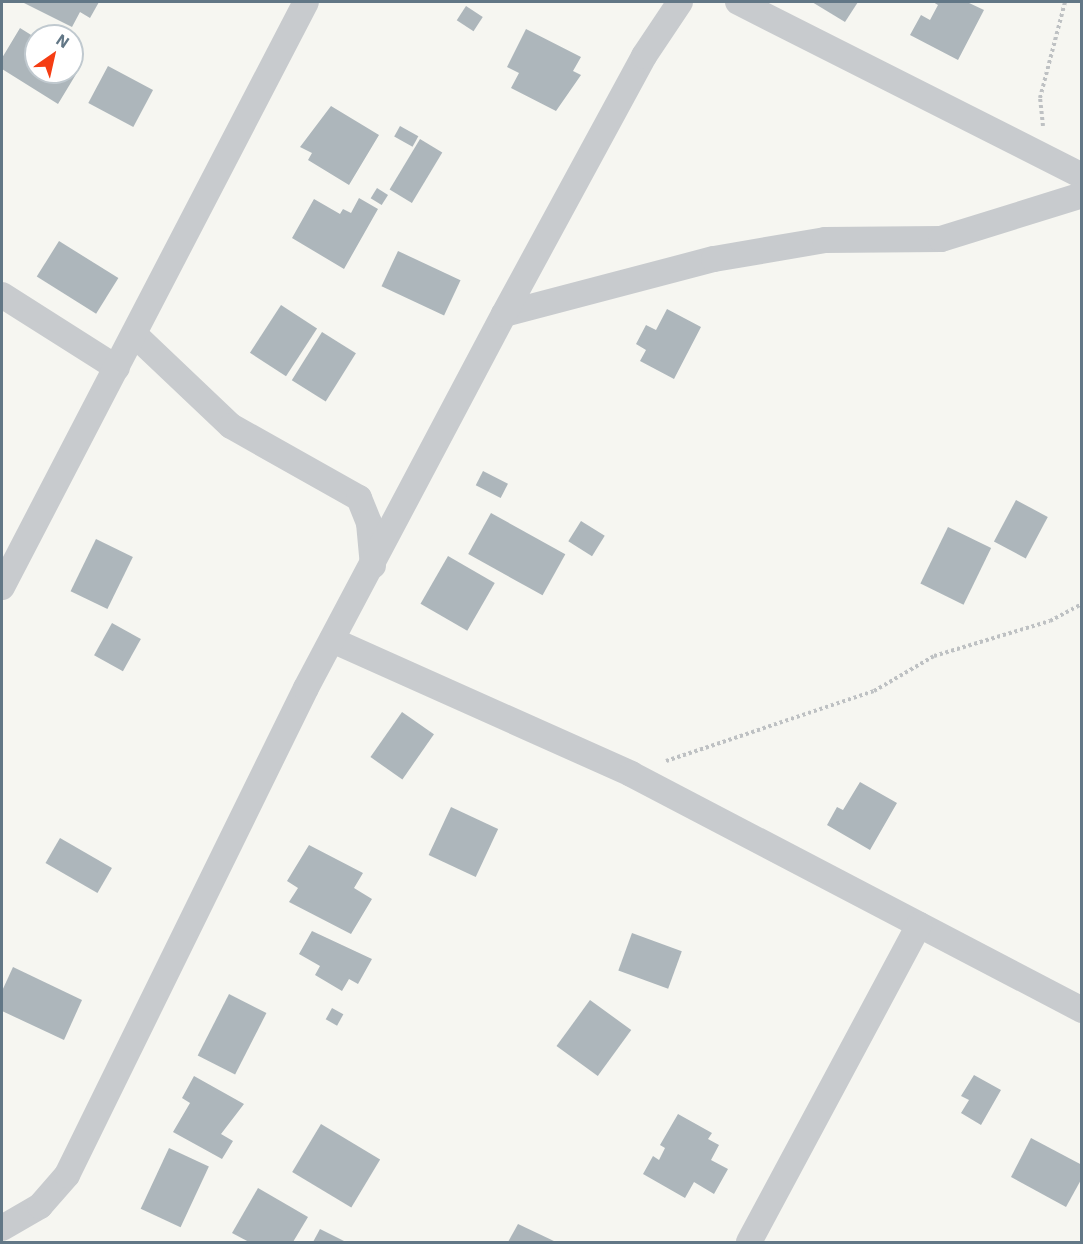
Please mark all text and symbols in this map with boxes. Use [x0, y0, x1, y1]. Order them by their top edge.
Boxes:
north arrow [24, 24, 84, 84]
text: N [53, 29, 73, 52]

